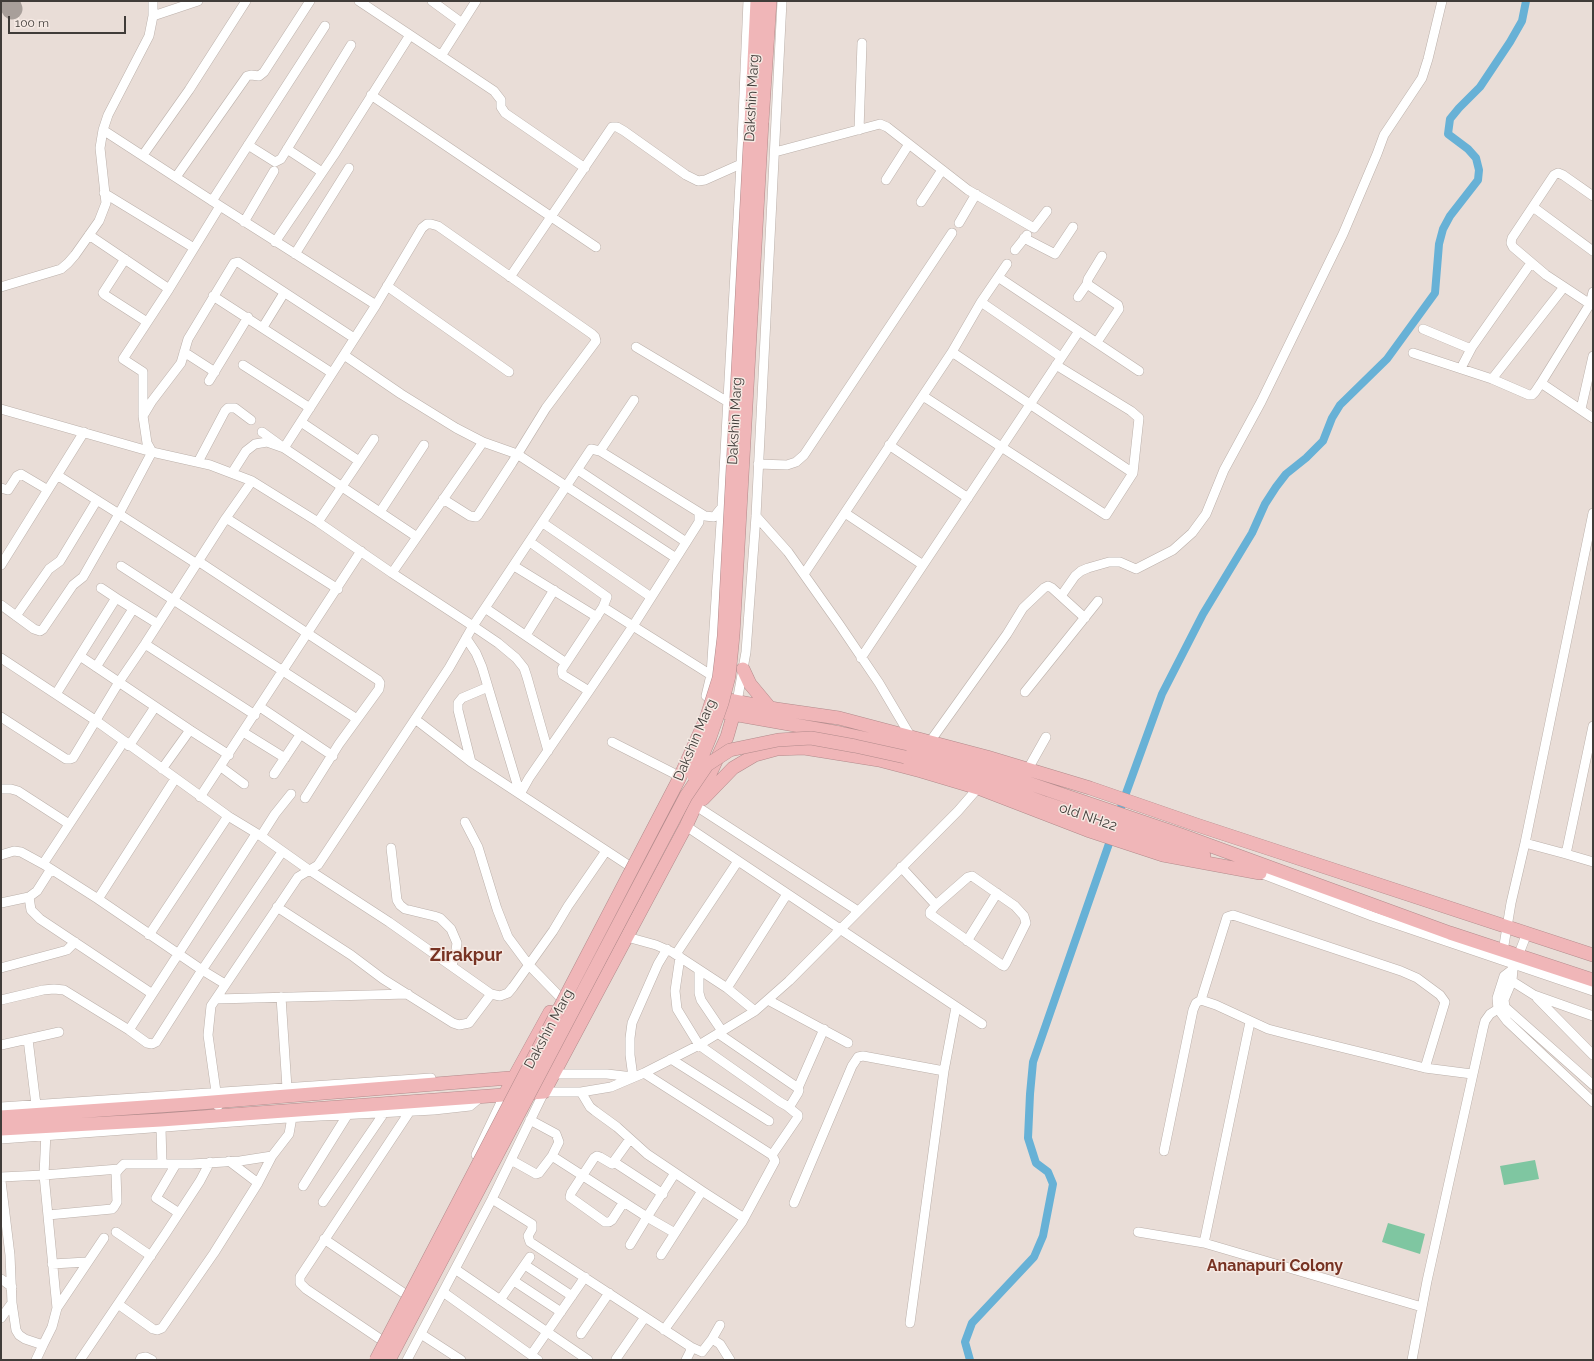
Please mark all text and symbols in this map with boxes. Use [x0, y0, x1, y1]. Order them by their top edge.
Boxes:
scale bar [10, 8, 128, 34]
text: 100 m [15, 16, 49, 30]
street label: Dakshin Marg [741, 54, 763, 142]
street label: Dakshin Marg [724, 377, 746, 465]
street label: Dakshin Marg [670, 696, 720, 784]
street label: old NH22 [1057, 799, 1119, 835]
district label: Zirakpur [430, 945, 502, 967]
street label: Dakshin Marg [521, 986, 577, 1072]
district label: Ananapuri Colony [1207, 1256, 1343, 1276]

